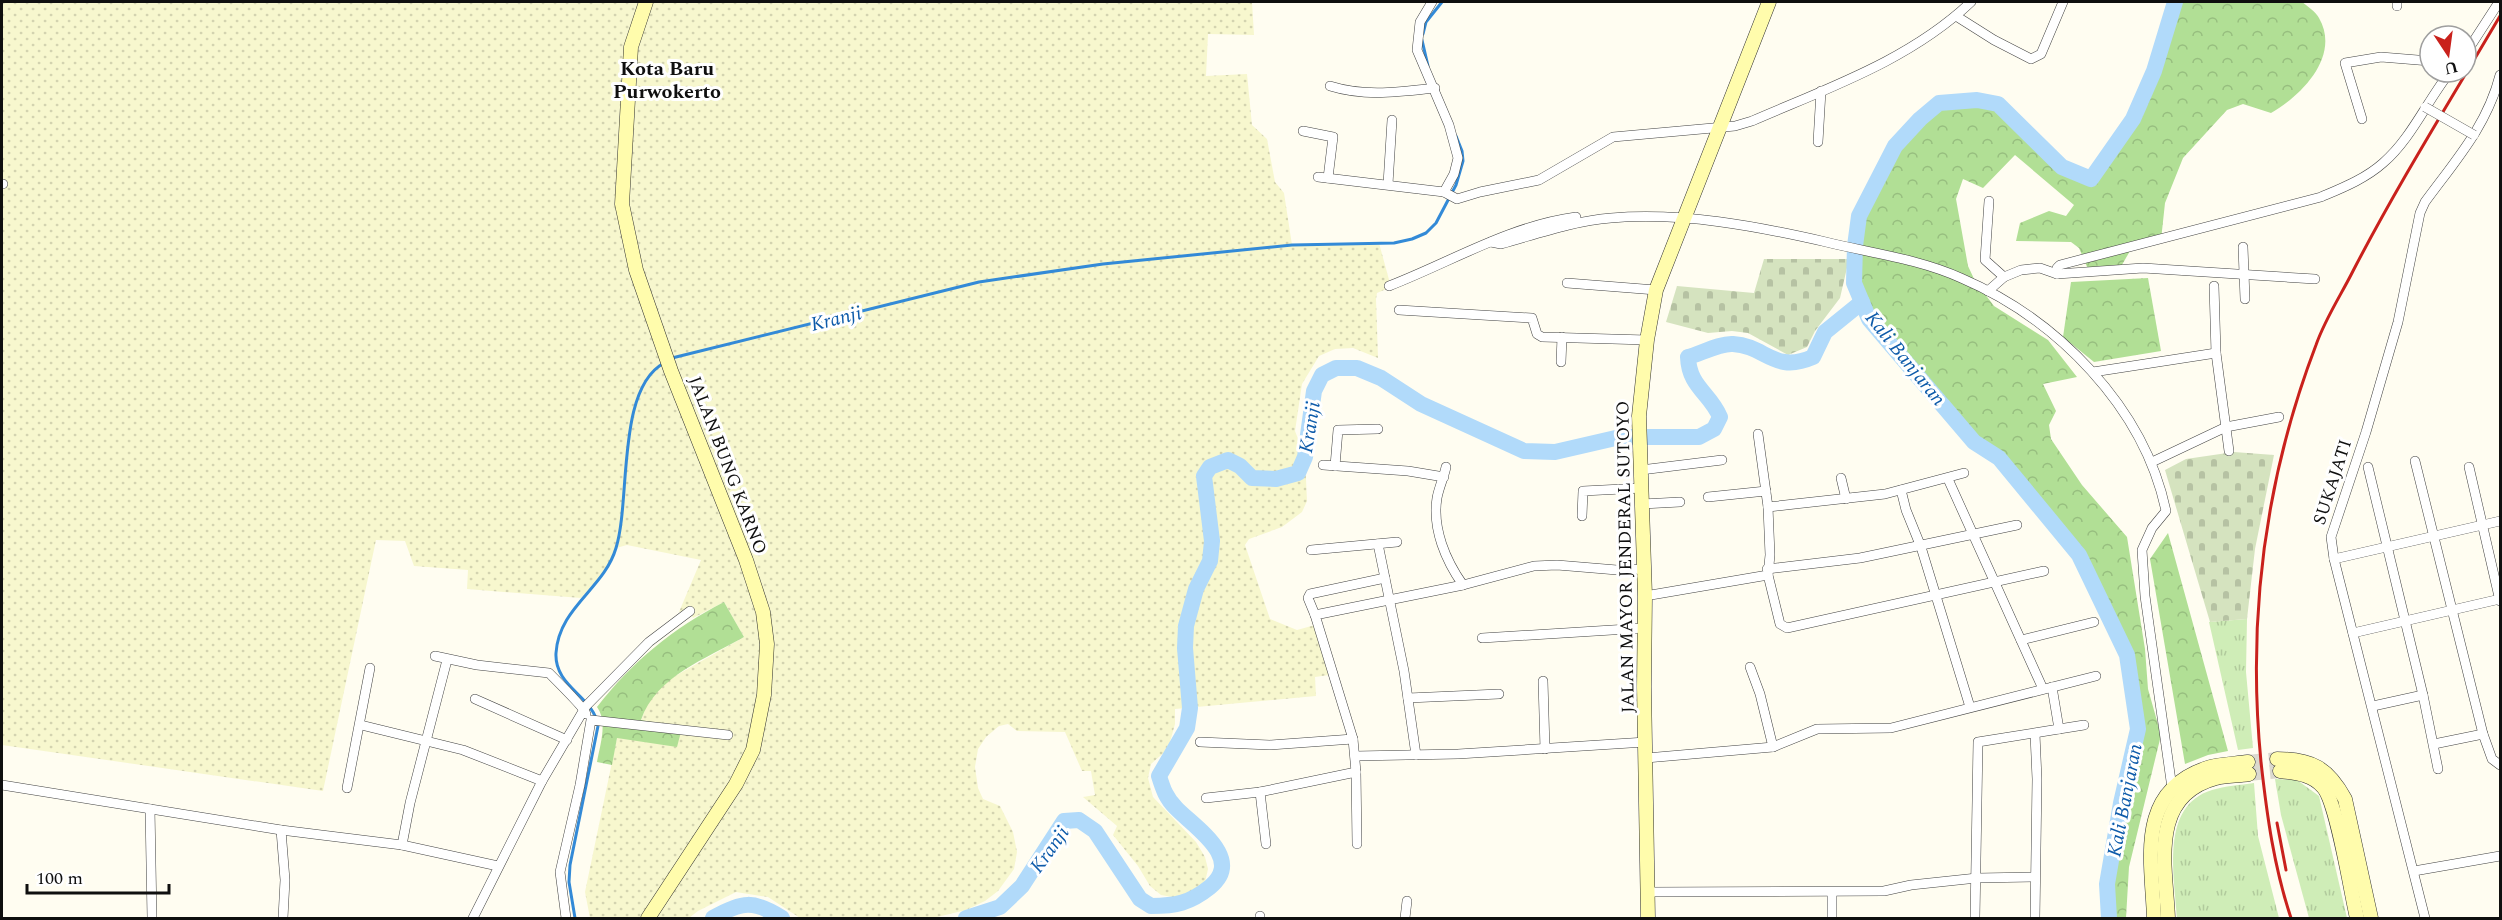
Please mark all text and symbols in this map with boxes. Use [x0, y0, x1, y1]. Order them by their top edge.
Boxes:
north arrow [2418, 24, 2478, 84]
district label: Kota Baru Purwokerto [613, 54, 721, 107]
text: U [2442, 54, 2460, 81]
water label: Kranji [807, 298, 865, 340]
water label: Kali Banjaran [1857, 305, 1953, 413]
street label: JALAN BUNG KARNO [681, 372, 774, 558]
water label: Kranji [1291, 399, 1329, 455]
street label: JALAN MAYOR JENDERAL SUTOYO [1609, 401, 1642, 713]
street label: SUKAJATI [2306, 436, 2359, 528]
water label: Kali Banjaran [2099, 741, 2151, 859]
water label: Kranji [1022, 820, 1077, 879]
scale bar [27, 857, 170, 895]
text: 100 m [36, 865, 83, 892]

